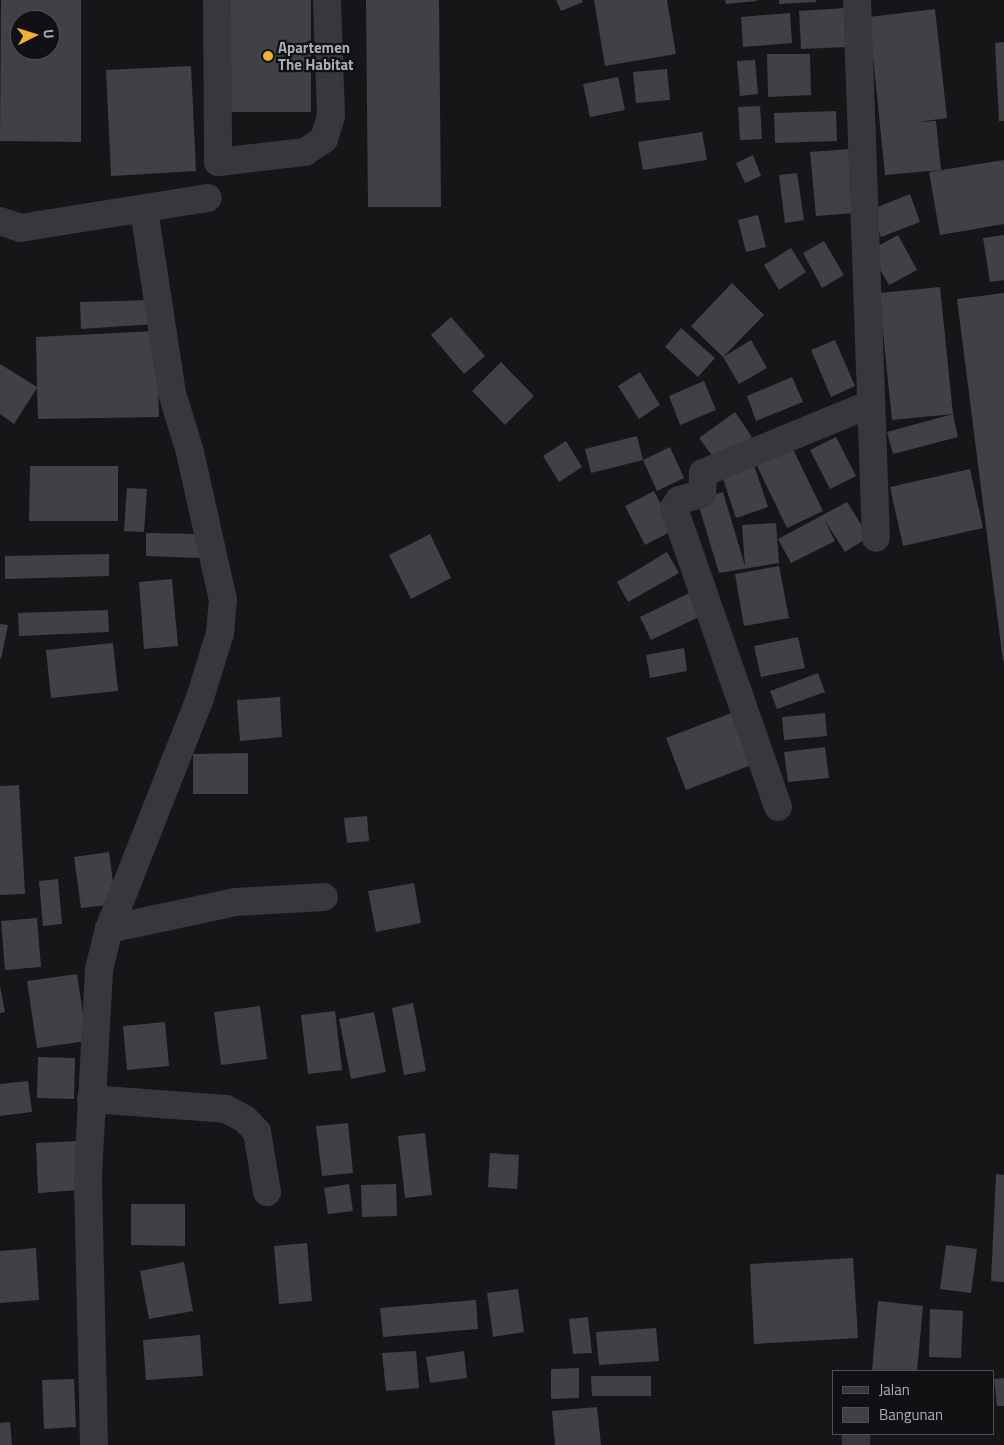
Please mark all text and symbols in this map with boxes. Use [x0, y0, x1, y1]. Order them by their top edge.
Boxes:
north arrow [10, 10, 60, 60]
text: U [39, 28, 60, 39]
place label: Apartemen The Habitat [278, 38, 354, 73]
marker: Apartemen The Habitat [262, 50, 274, 62]
legend [832, 1370, 994, 1435]
text: Jalan [879, 1378, 910, 1401]
text: Bangunan [879, 1403, 943, 1426]

